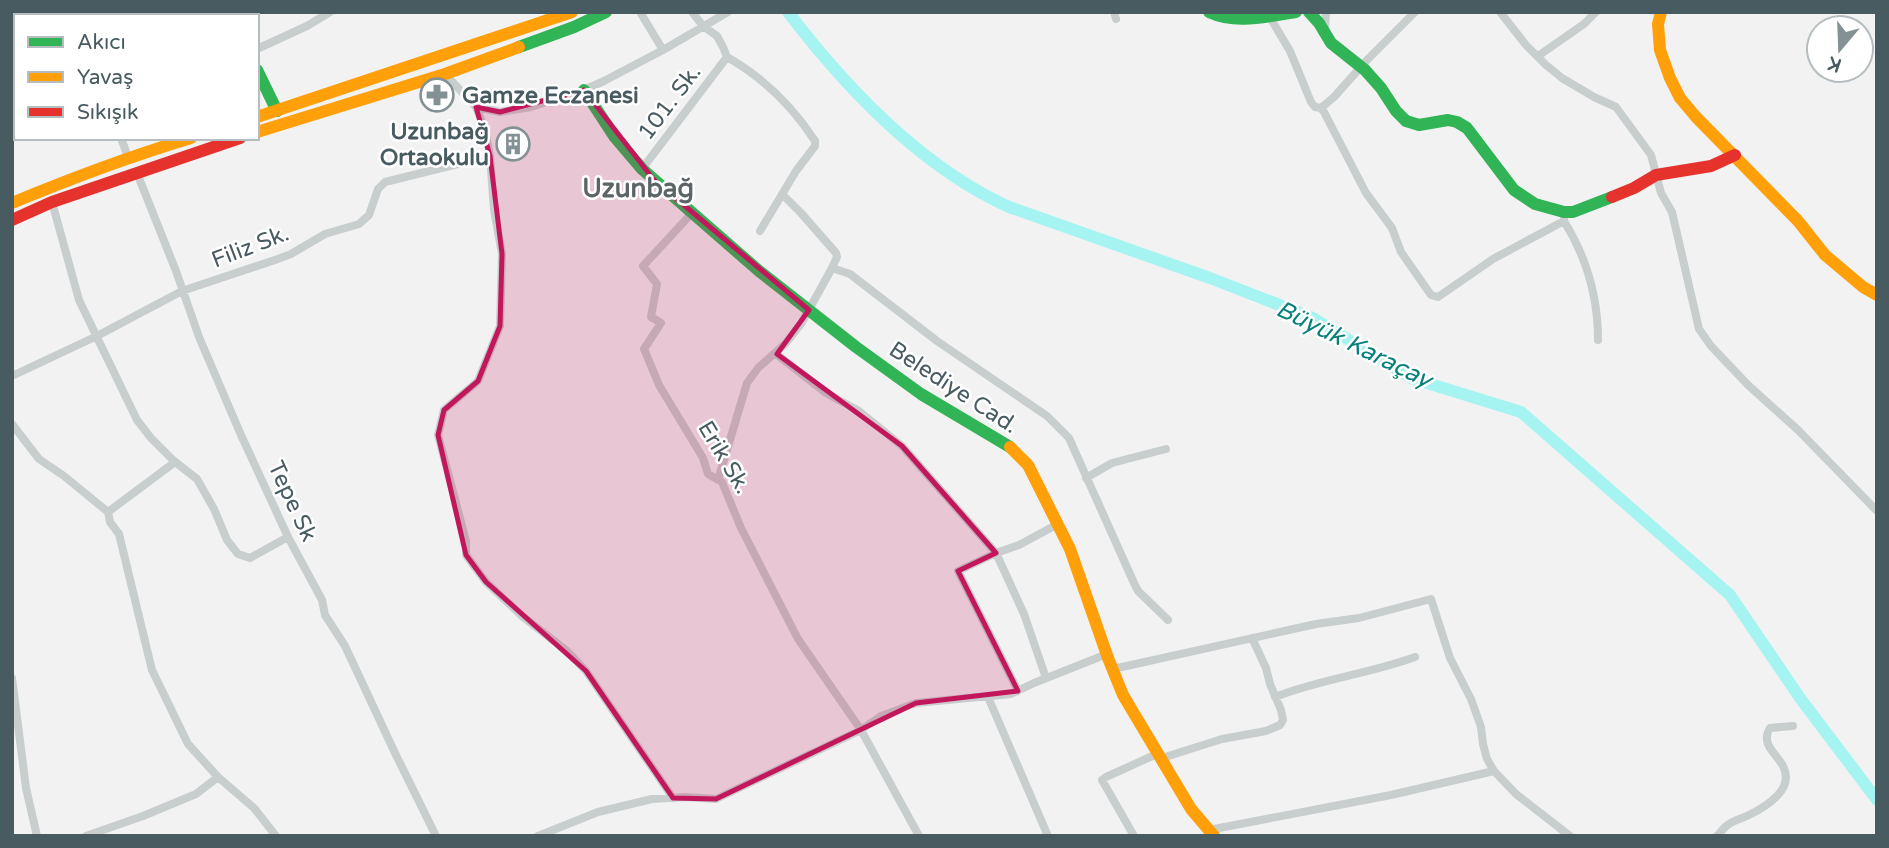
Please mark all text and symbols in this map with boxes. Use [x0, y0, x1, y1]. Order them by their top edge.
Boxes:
legend [14, 14, 259, 140]
north arrow [1805, 14, 1875, 84]
text: Akıcı [77, 30, 126, 55]
text: K [1825, 52, 1844, 77]
street label: 101. Sk. [632, 59, 707, 146]
text: Yavaş [77, 65, 133, 90]
pharmacy icon: Gamze Eczanesi [418, 76, 456, 114]
place label: Gamze Eczanesi [462, 82, 639, 110]
text: Sıkışık [77, 100, 138, 125]
place label: Uzunbağ Ortaokulu [380, 118, 489, 172]
building icon: Uzunbağ Ortaokulu [494, 125, 532, 163]
district label: Uzunbağ [582, 173, 694, 204]
street label: Filiz Sk. [208, 219, 293, 274]
water label: Büyük Karaçay [1271, 294, 1439, 396]
street label: Belediye Cad. [884, 336, 1023, 440]
street label: Erik Sk. [692, 416, 757, 499]
street label: Tepe Sk [261, 457, 323, 546]

